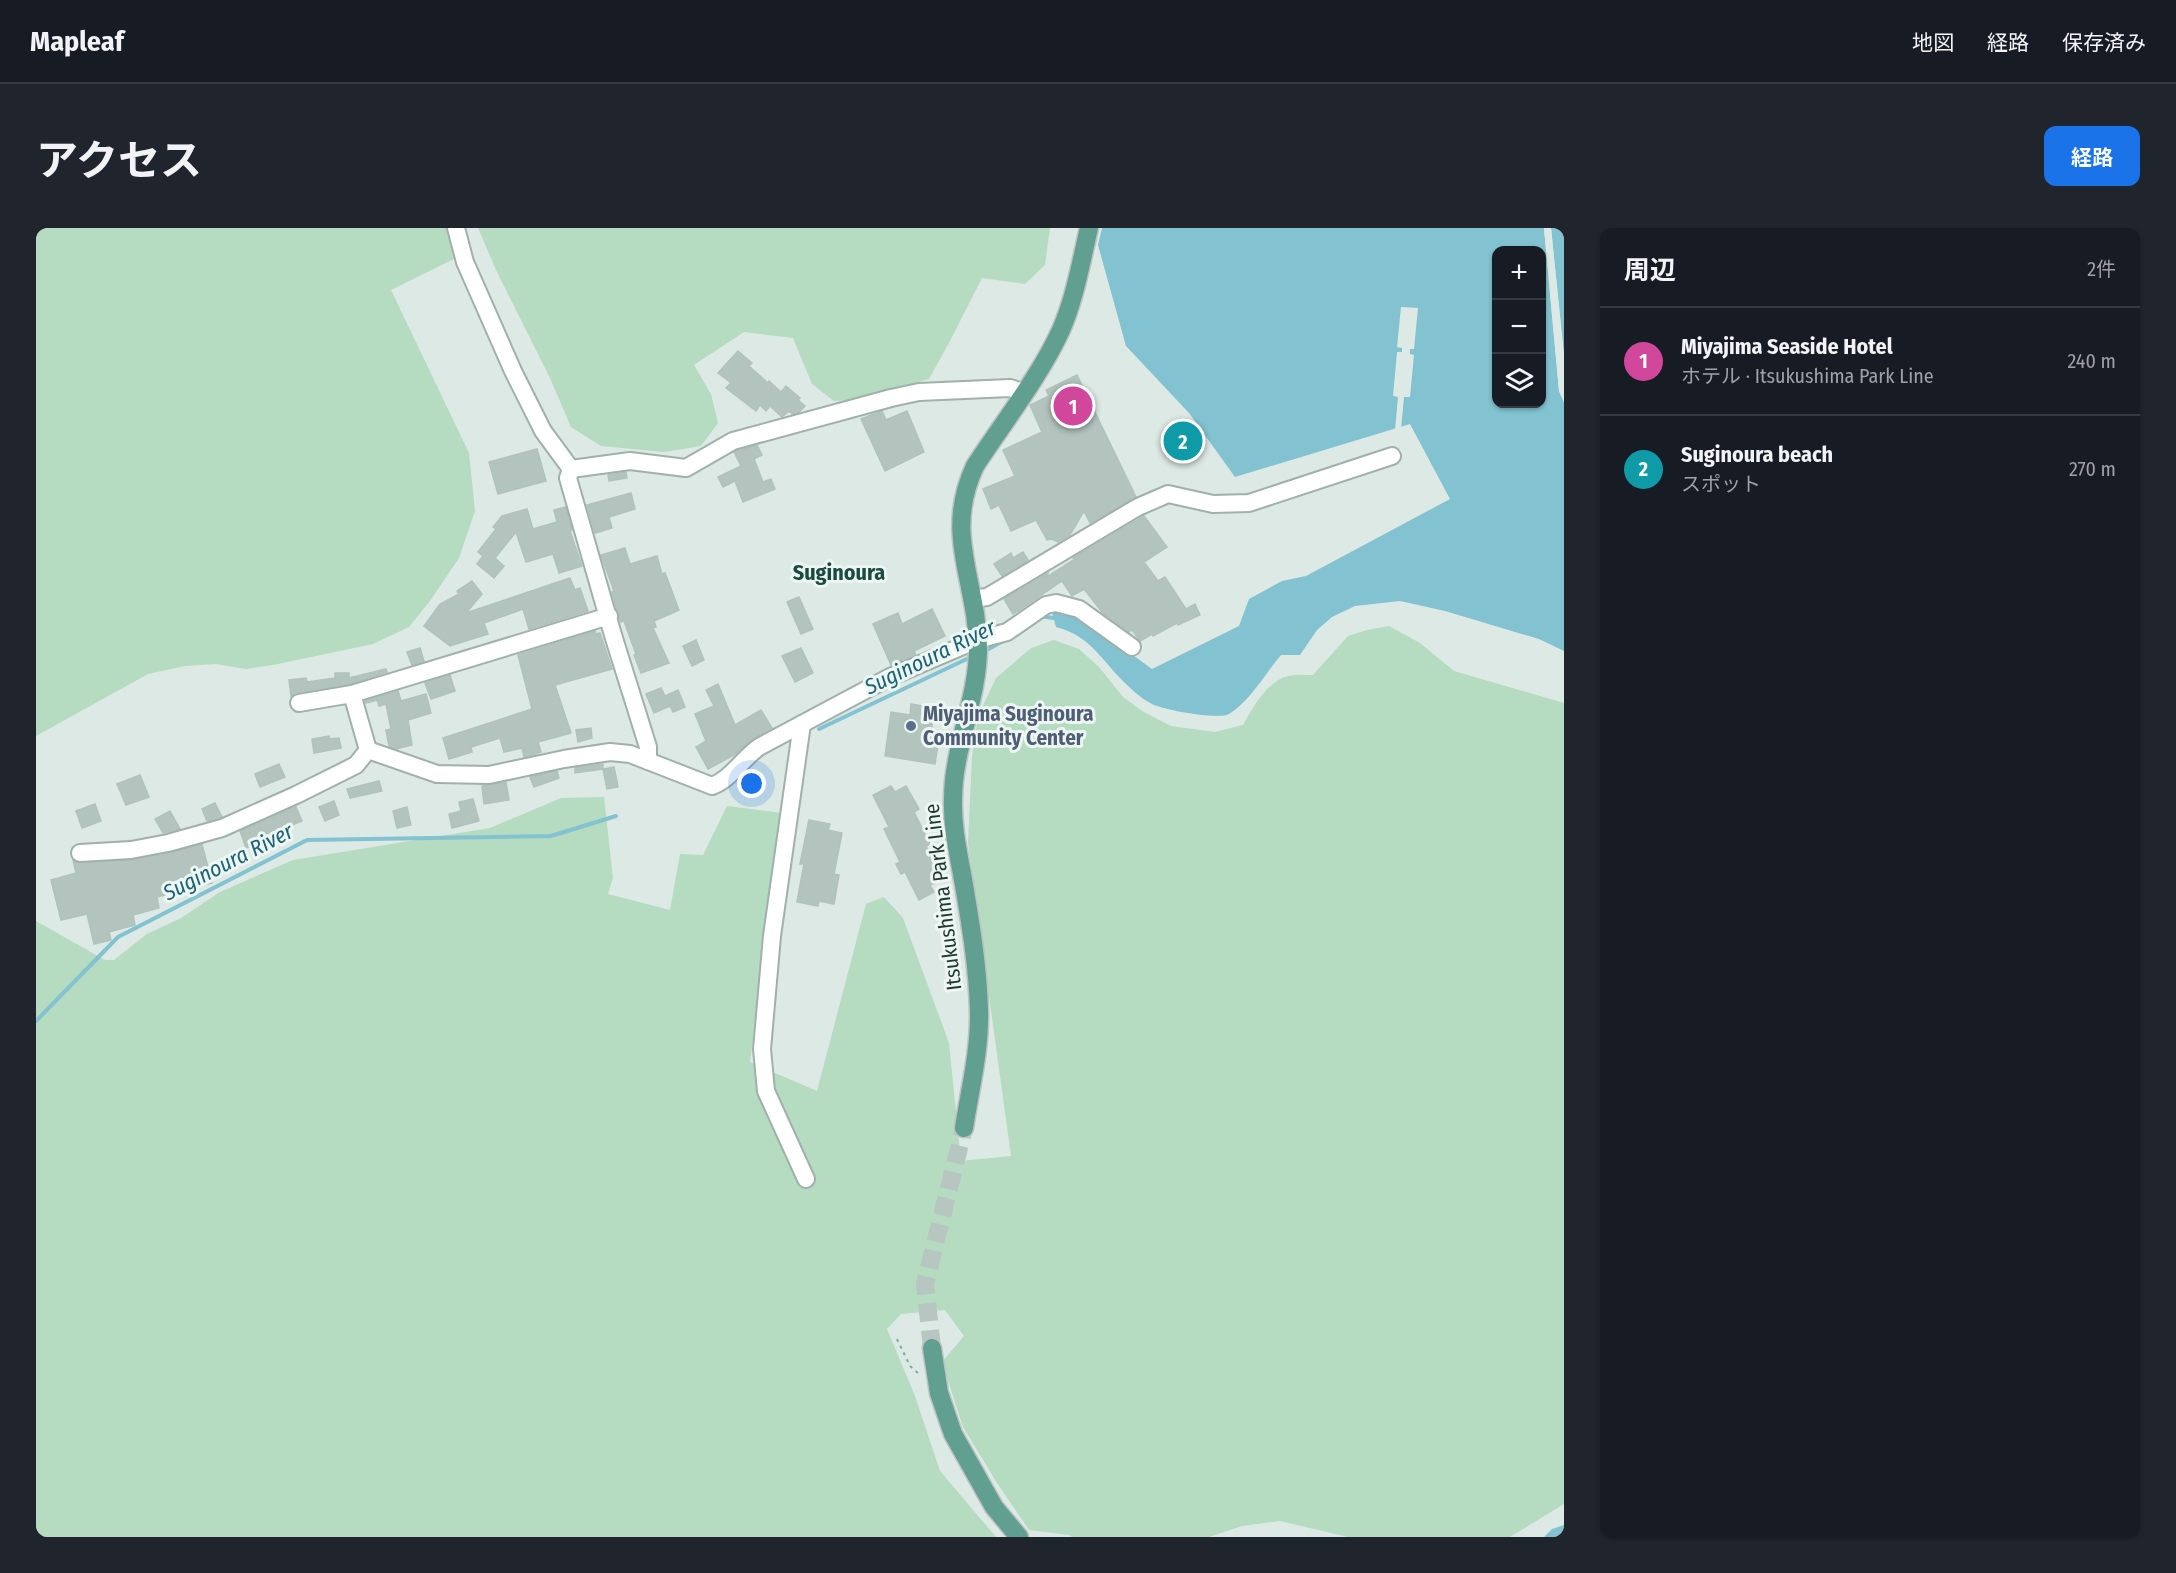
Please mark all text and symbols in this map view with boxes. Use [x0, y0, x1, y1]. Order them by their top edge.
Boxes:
text: Mapleaf [30, 25, 124, 58]
text: 地図 [1912, 30, 1954, 56]
text: 経路 [1987, 30, 2029, 56]
text: 保存済み [2062, 30, 2146, 56]
button: 経路 [2044, 126, 2140, 186]
text: アクセス [36, 136, 202, 186]
map controls [1492, 246, 1546, 408]
button: + [1492, 246, 1546, 300]
text: 周辺 [1624, 255, 1676, 286]
text: 2件 [2087, 257, 2116, 281]
button: − [1492, 300, 1546, 354]
text: Miyajima Seaside Hotel [1681, 333, 1893, 360]
text: 1 [1639, 349, 1648, 373]
text: 240 m [2067, 349, 2116, 373]
button: layers [1492, 354, 1546, 408]
text: ホテル · Itsukushima Park Line [1681, 364, 1934, 388]
pin: 1 [1054, 384, 1092, 429]
pin: 2 [1164, 418, 1202, 464]
text: Suginoura beach [1681, 441, 1833, 468]
text: 2 [1639, 457, 1648, 481]
text: 270 m [2069, 457, 2116, 481]
text: スポット [1681, 472, 1761, 496]
district label: Suginoura [793, 559, 885, 586]
water label: Suginoura River [859, 613, 1001, 701]
place label: Miyajima Suginoura Community Center [923, 701, 1093, 751]
marker: Miyajima Suginoura Community Center [904, 719, 918, 733]
your location [737, 769, 766, 798]
street label: Itsukushima Park Line [919, 802, 967, 992]
water label: Suginoura River [158, 817, 299, 907]

